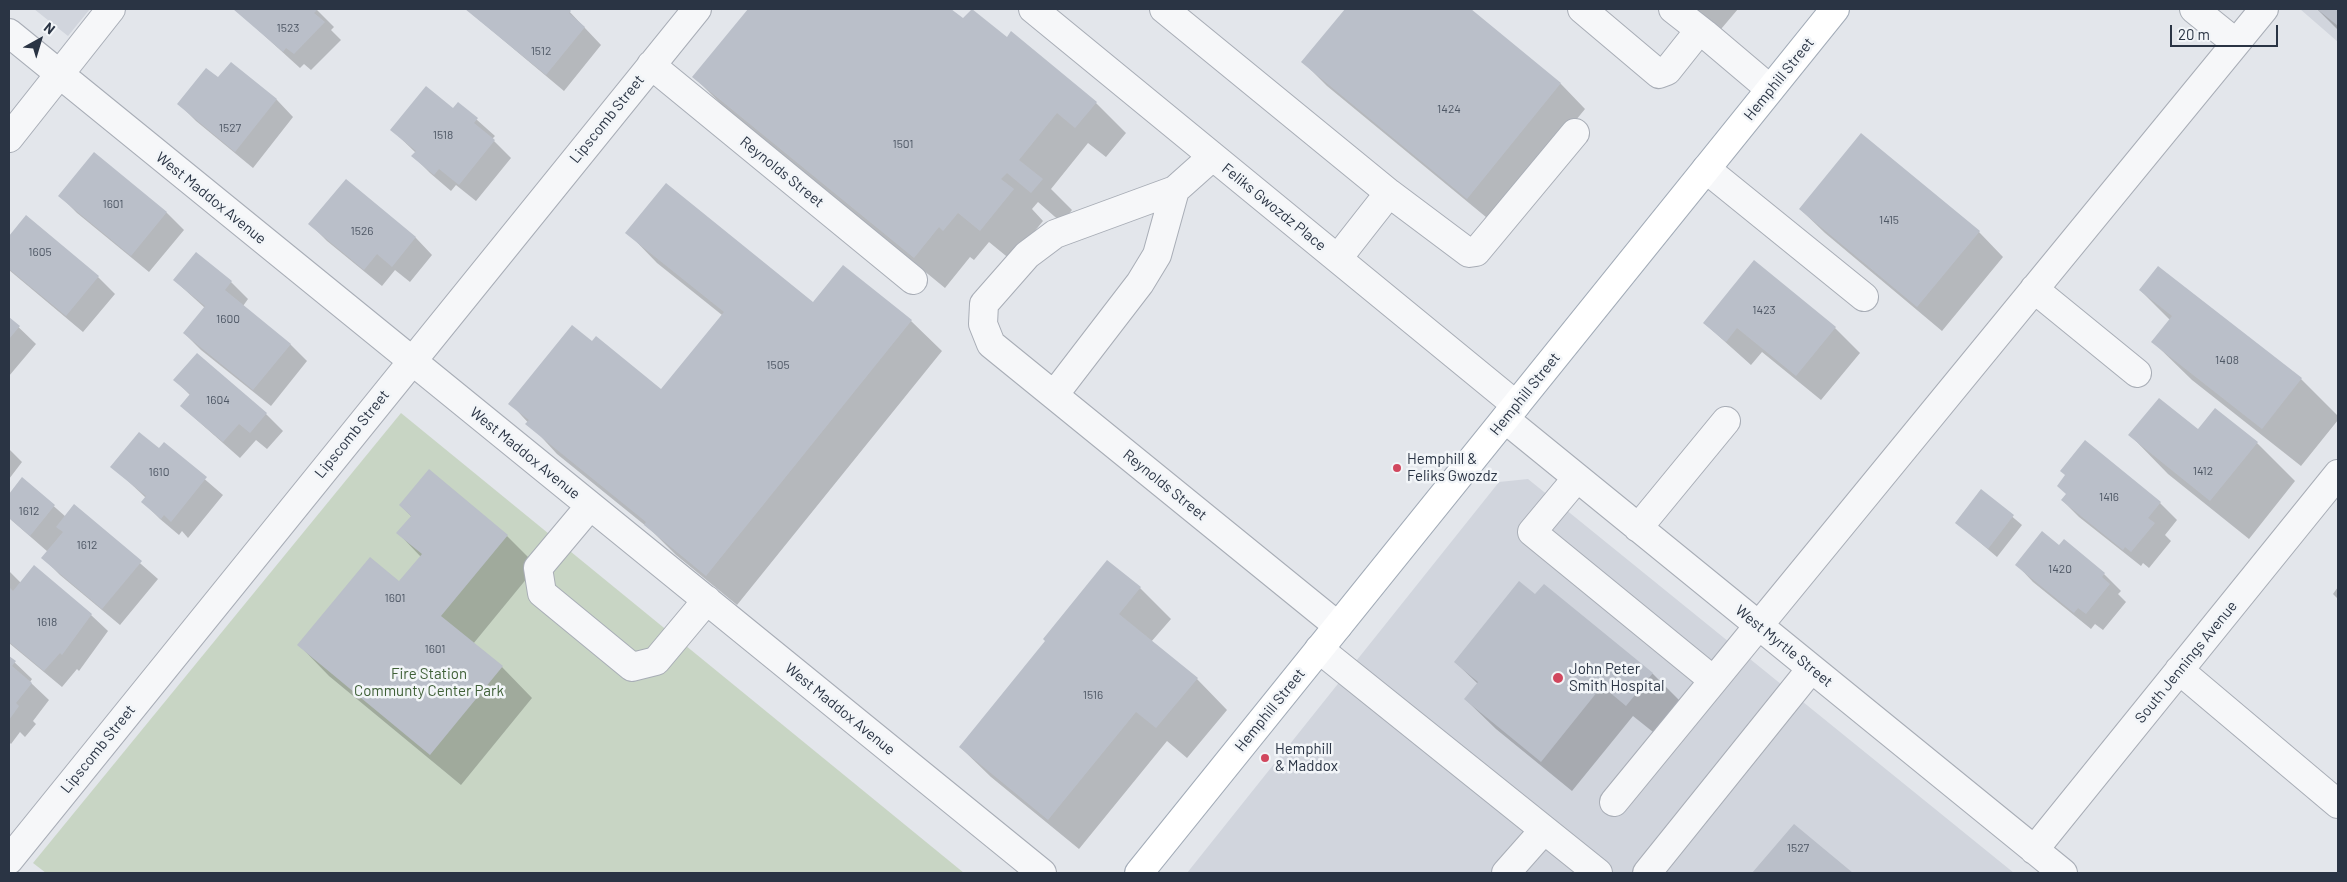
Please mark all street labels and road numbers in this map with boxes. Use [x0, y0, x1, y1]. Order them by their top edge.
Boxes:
street label: Hemphill Street [1740, 34, 1818, 124]
street label: Lipscomb Street [566, 71, 648, 167]
street label: Reynolds Street [736, 133, 828, 211]
street label: West Maddox Avenue [152, 148, 270, 248]
street label: Feliks Gwozdz Place [1218, 159, 1330, 255]
street label: Hemphill Street [1486, 349, 1564, 439]
street label: Lipscomb Street [311, 386, 393, 482]
street label: West Maddox Avenue [466, 403, 584, 503]
street label: Reynolds Street [1119, 446, 1211, 524]
street label: South Jennings Avenue [2131, 597, 2241, 727]
street label: West Myrtle Street [1732, 601, 1836, 691]
street label: West Maddox Avenue [781, 659, 899, 759]
street label: Hemphill Street [1231, 665, 1309, 755]
street label: Lipscomb Street [57, 701, 139, 797]

